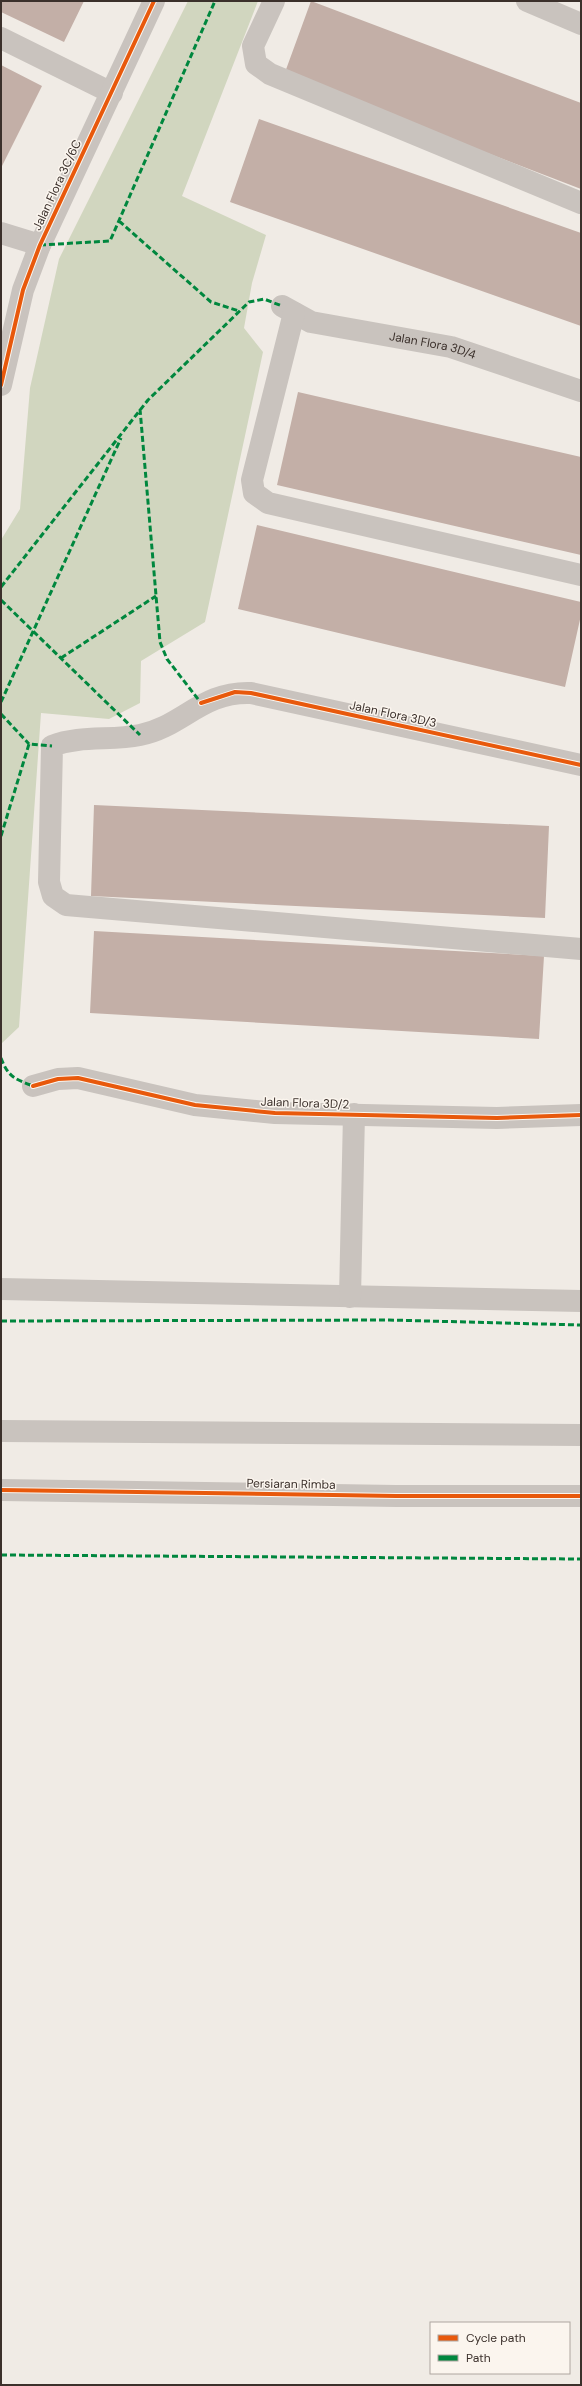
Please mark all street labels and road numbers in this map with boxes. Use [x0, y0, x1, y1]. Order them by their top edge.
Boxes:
street label: Jalan Flora 3C/6C [29, 137, 85, 233]
street label: Jalan Flora 3D/4 [388, 328, 478, 363]
street label: Jalan Flora 3D/3 [348, 697, 438, 731]
street label: Jalan Flora 3D/2 [260, 1093, 350, 1113]
street label: Persiaran Rimba [246, 1475, 336, 1493]

